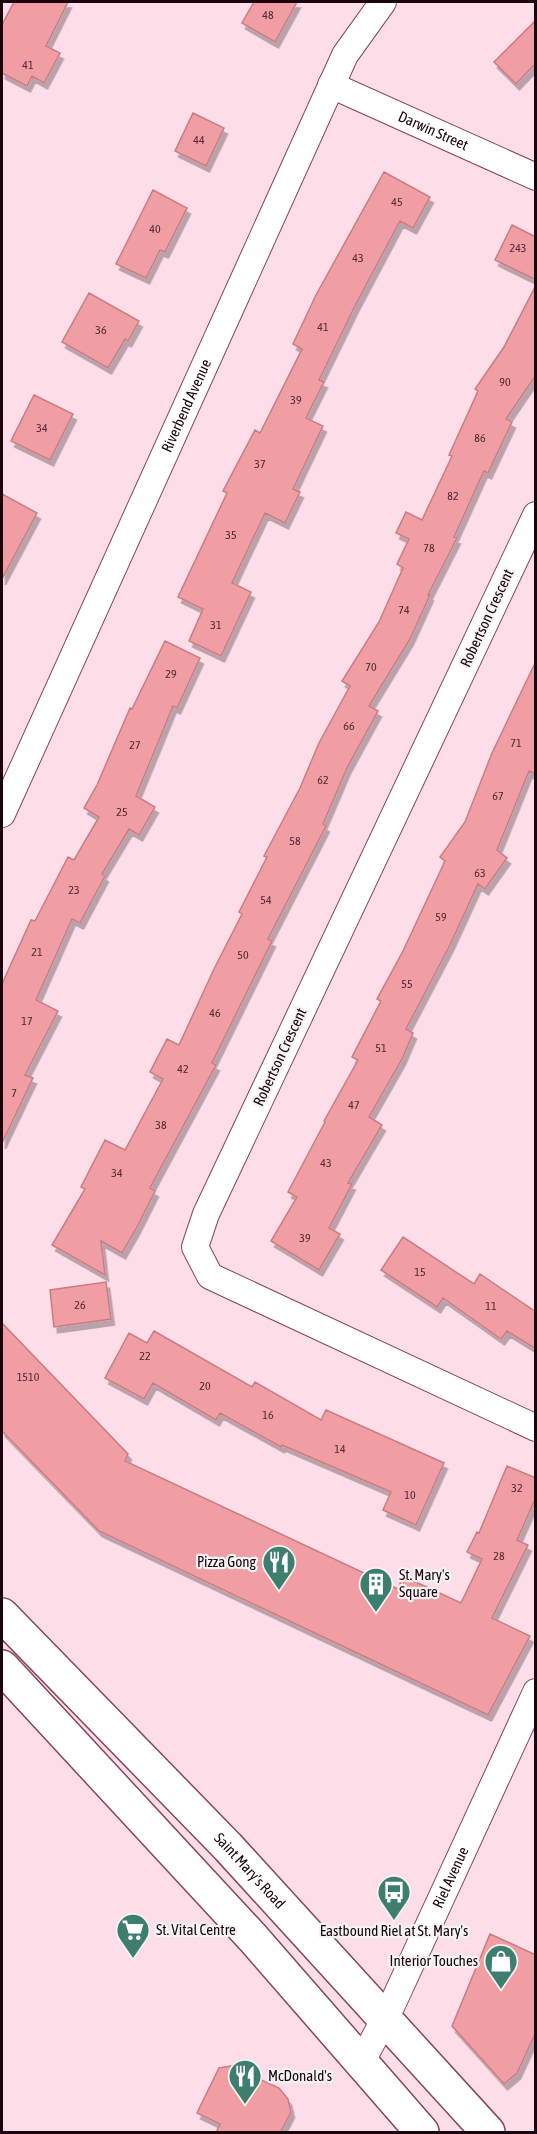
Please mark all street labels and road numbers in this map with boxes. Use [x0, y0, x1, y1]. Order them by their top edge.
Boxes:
street label: Darwin Street [396, 107, 471, 153]
street label: Riverbend Avenue [158, 356, 214, 455]
street label: Robertson Crescent [456, 566, 517, 669]
street label: Robertson Crescent [249, 1005, 310, 1108]
street label: Saint Mary's Road [211, 1829, 289, 1912]
street label: Riel Avenue [429, 1844, 472, 1910]

